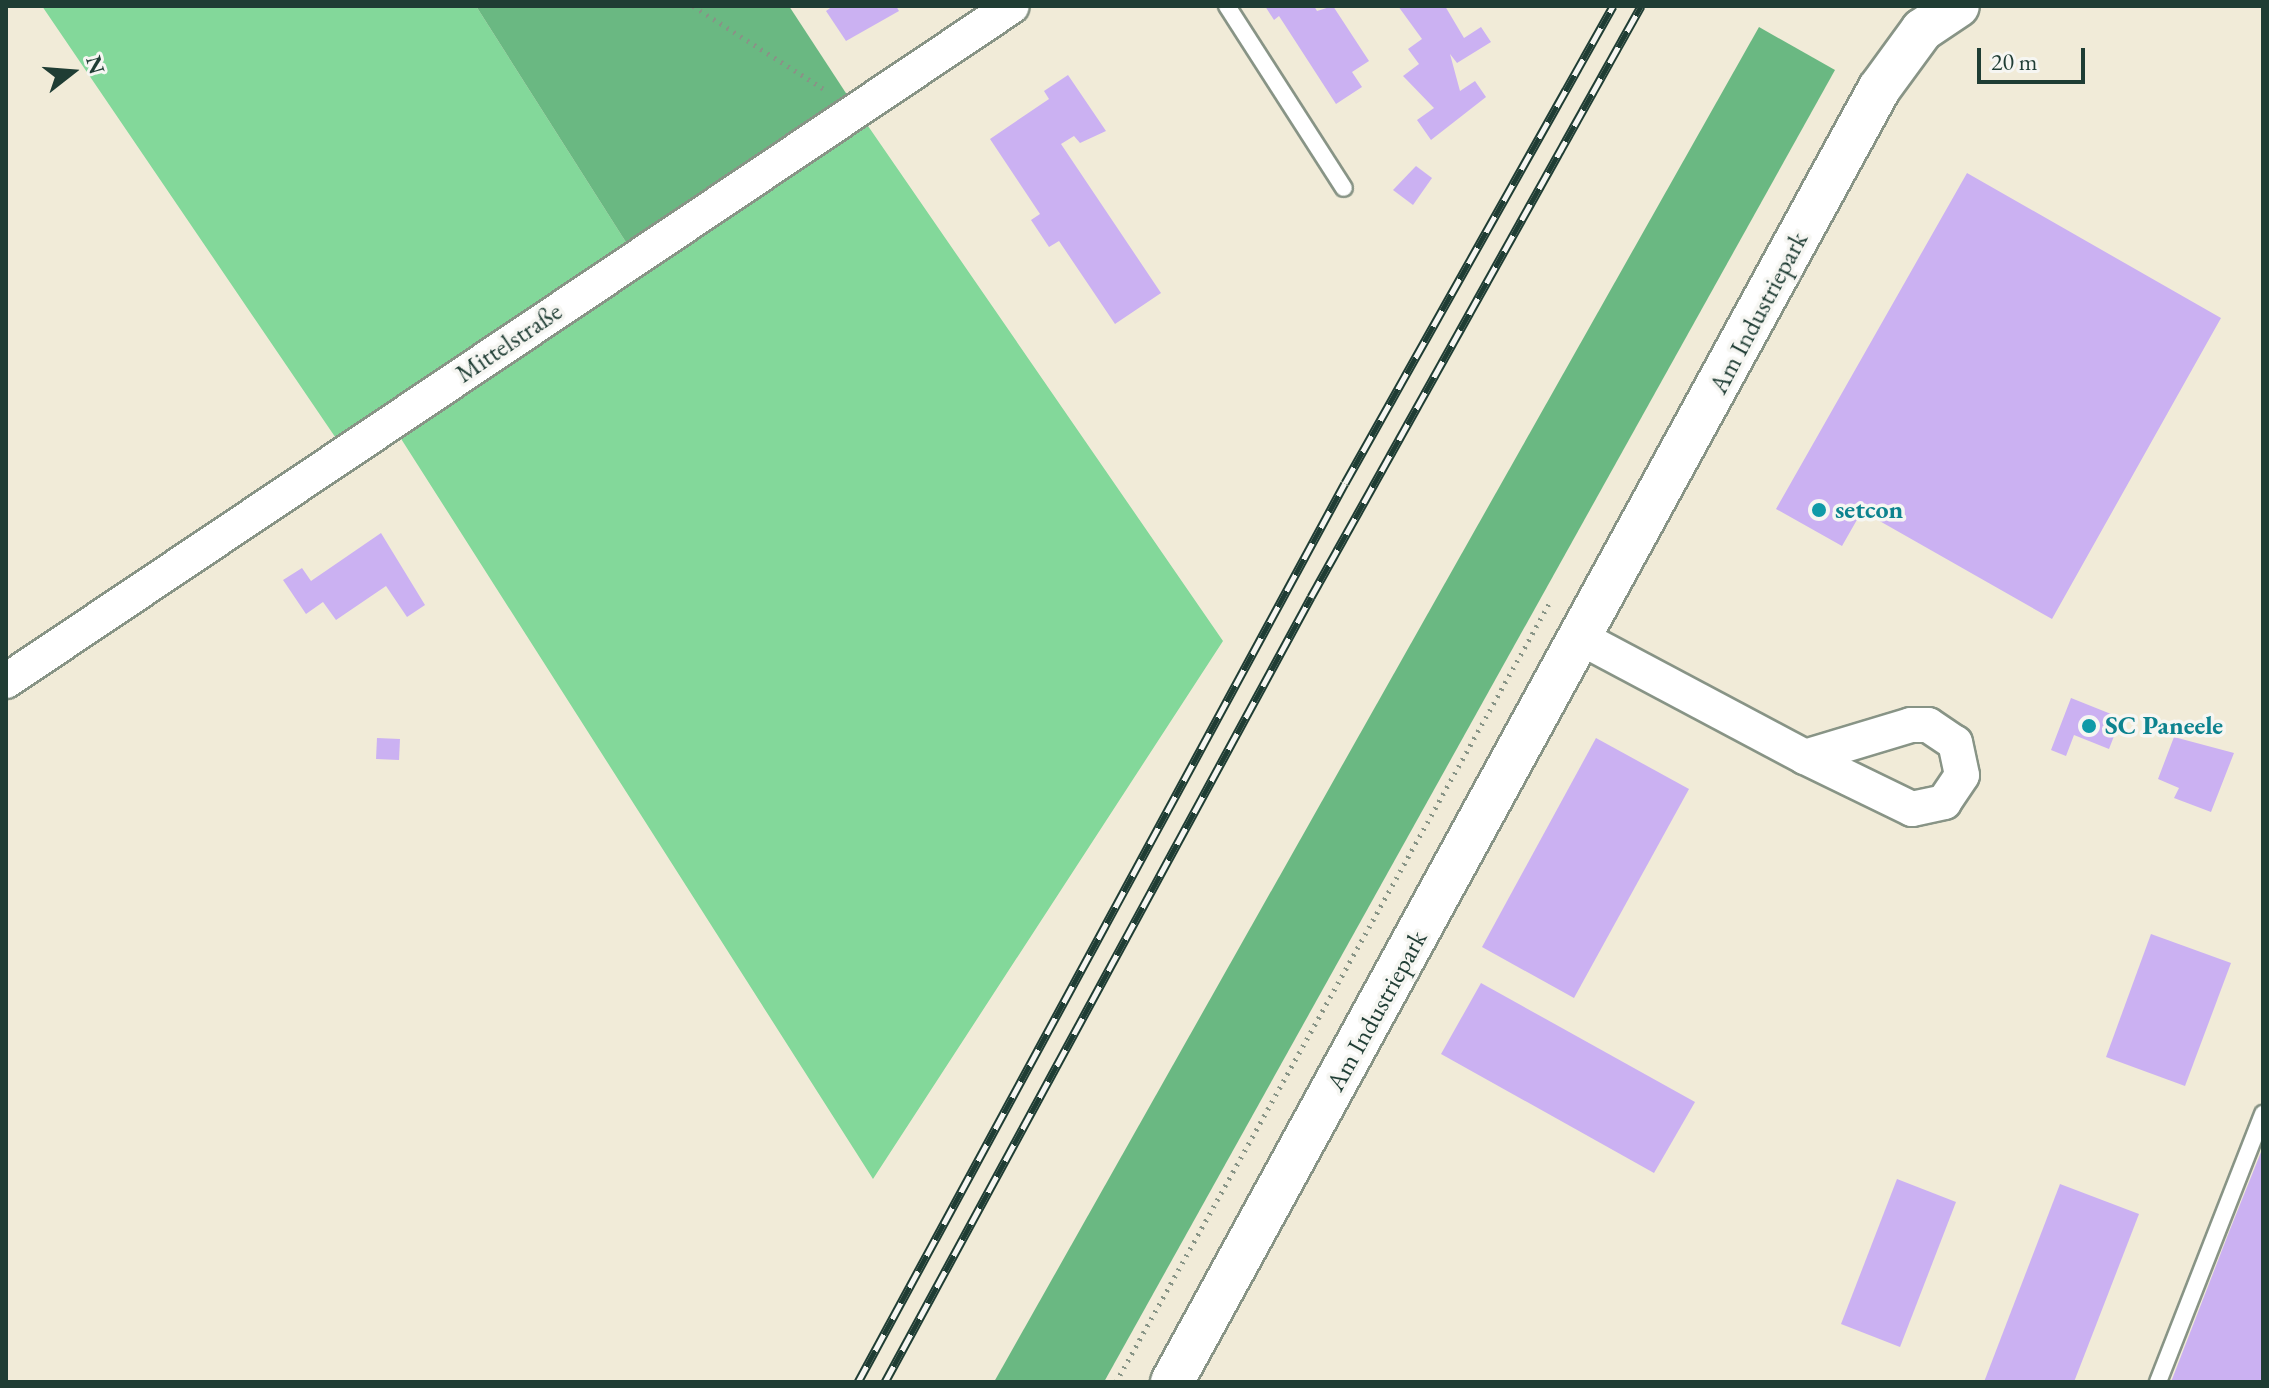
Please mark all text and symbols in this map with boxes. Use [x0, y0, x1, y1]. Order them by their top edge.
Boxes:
north arrow [32, 32, 112, 112]
scale bar [1981, 32, 2089, 82]
text: 20 m [1991, 46, 2038, 77]
text: N [79, 52, 112, 78]
street label: Am Industriepark [1703, 227, 1815, 399]
street label: Mittelstraße [450, 296, 568, 390]
place label: setcon [1835, 494, 1903, 526]
marker: setcon [1810, 501, 1828, 519]
place label: SC Paneele [2105, 710, 2223, 742]
marker: SC Paneele [2080, 717, 2098, 735]
street label: Am Industriepark [1320, 925, 1434, 1097]

